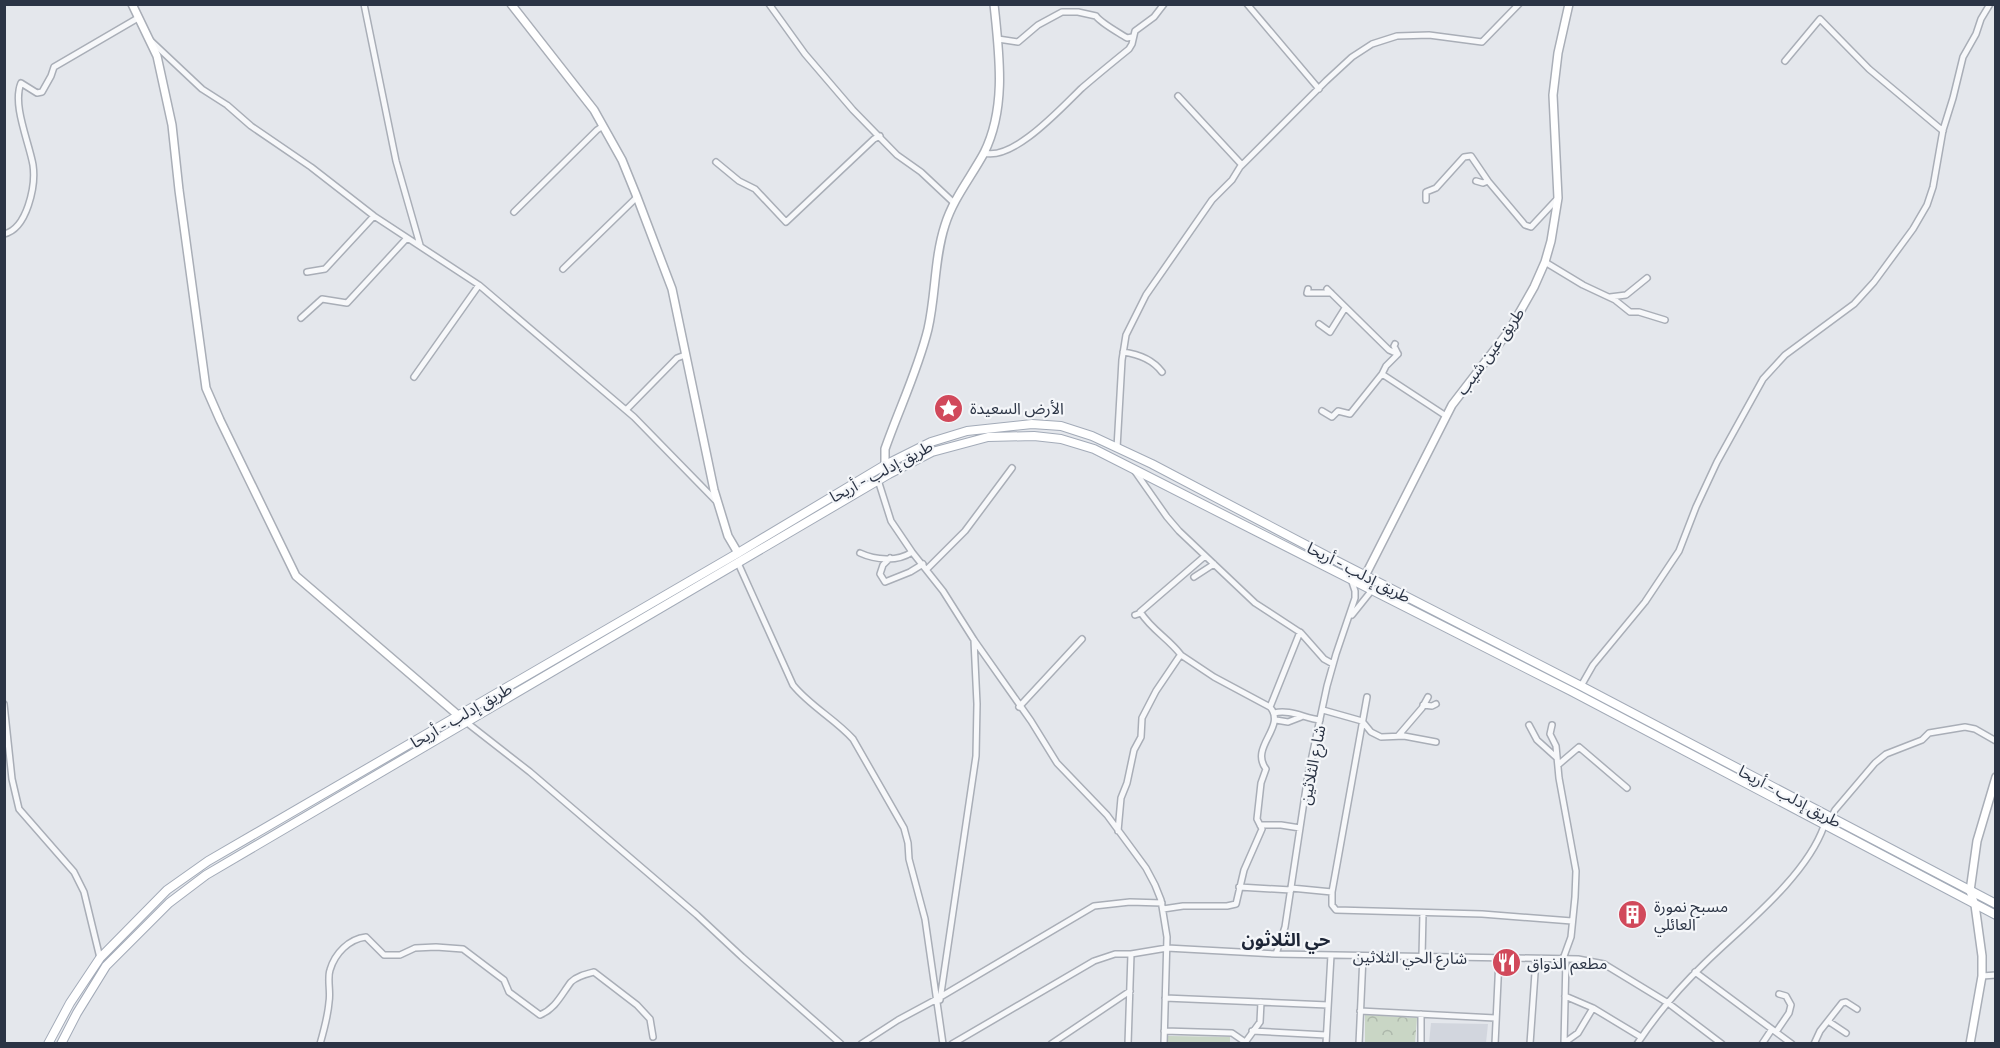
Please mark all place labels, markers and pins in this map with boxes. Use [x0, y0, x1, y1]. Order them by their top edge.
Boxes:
place icon: الأرض السعيدة [933, 392, 965, 424]
place label: الأرض السعيدة [970, 396, 1064, 420]
place label: مسبح نمورة العائلي [1654, 894, 1728, 937]
building icon: مسبح نمورة العائلي [1617, 899, 1649, 931]
restaurant icon: مطعم الذواق [1490, 947, 1522, 979]
place label: مطعم الذواق [1527, 951, 1607, 976]

